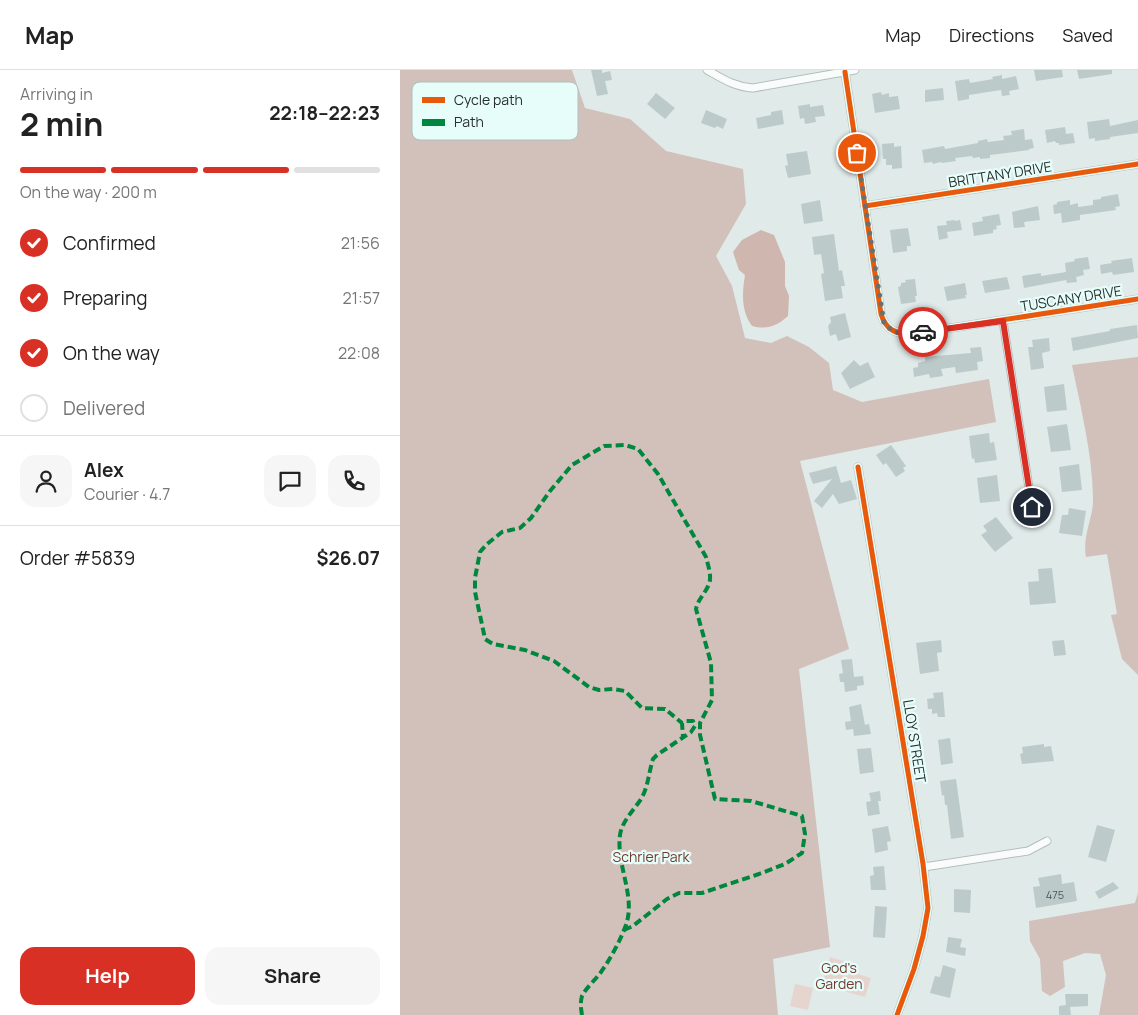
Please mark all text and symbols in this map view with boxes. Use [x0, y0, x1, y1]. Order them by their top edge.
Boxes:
text: Map [25, 18, 74, 51]
text: Map [885, 23, 921, 47]
text: Directions [949, 23, 1034, 47]
text: Saved [1062, 23, 1113, 47]
legend [412, 82, 578, 140]
text: Arriving in [20, 83, 93, 105]
text: Cycle path [454, 90, 523, 109]
text: 22:18–22:23 [269, 100, 380, 126]
text: 2 min [20, 102, 103, 146]
text: Path [454, 112, 484, 131]
pin [836, 132, 878, 174]
icon: bag [843, 139, 871, 167]
street label: BRITTANY DRIVE [947, 156, 1053, 192]
text: On the way · 200 m [20, 181, 157, 203]
icon: check [20, 229, 48, 257]
text: Confirmed [63, 230, 156, 256]
text: 21:56 [341, 232, 380, 254]
street label: TUSCANY DRIVE [1019, 281, 1123, 315]
icon: check [20, 284, 48, 312]
text: Preparing [63, 285, 148, 311]
text: 21:57 [343, 287, 380, 309]
courier [898, 307, 948, 357]
icon: car [909, 318, 937, 346]
icon: check [20, 339, 48, 367]
text: On the way [63, 340, 160, 366]
text: 22:08 [338, 342, 380, 364]
text: Delivered [63, 395, 145, 421]
button: person [20, 455, 72, 507]
button: chat [264, 455, 316, 507]
button: phone [328, 455, 380, 507]
text: Alex [84, 457, 124, 483]
text: Courier · 4.7 [84, 483, 170, 505]
pin [1011, 486, 1053, 528]
icon: home [1018, 493, 1046, 521]
text: Order #5839 [20, 545, 135, 571]
text: $26.07 [317, 545, 380, 571]
street label: LLOY STREET [899, 698, 931, 785]
park label: Schrier Park [613, 847, 691, 866]
house number: 475 [1046, 887, 1064, 902]
button: Help [20, 947, 195, 1005]
button: Share [205, 947, 380, 1005]
park label: God's Garden [815, 958, 863, 993]

